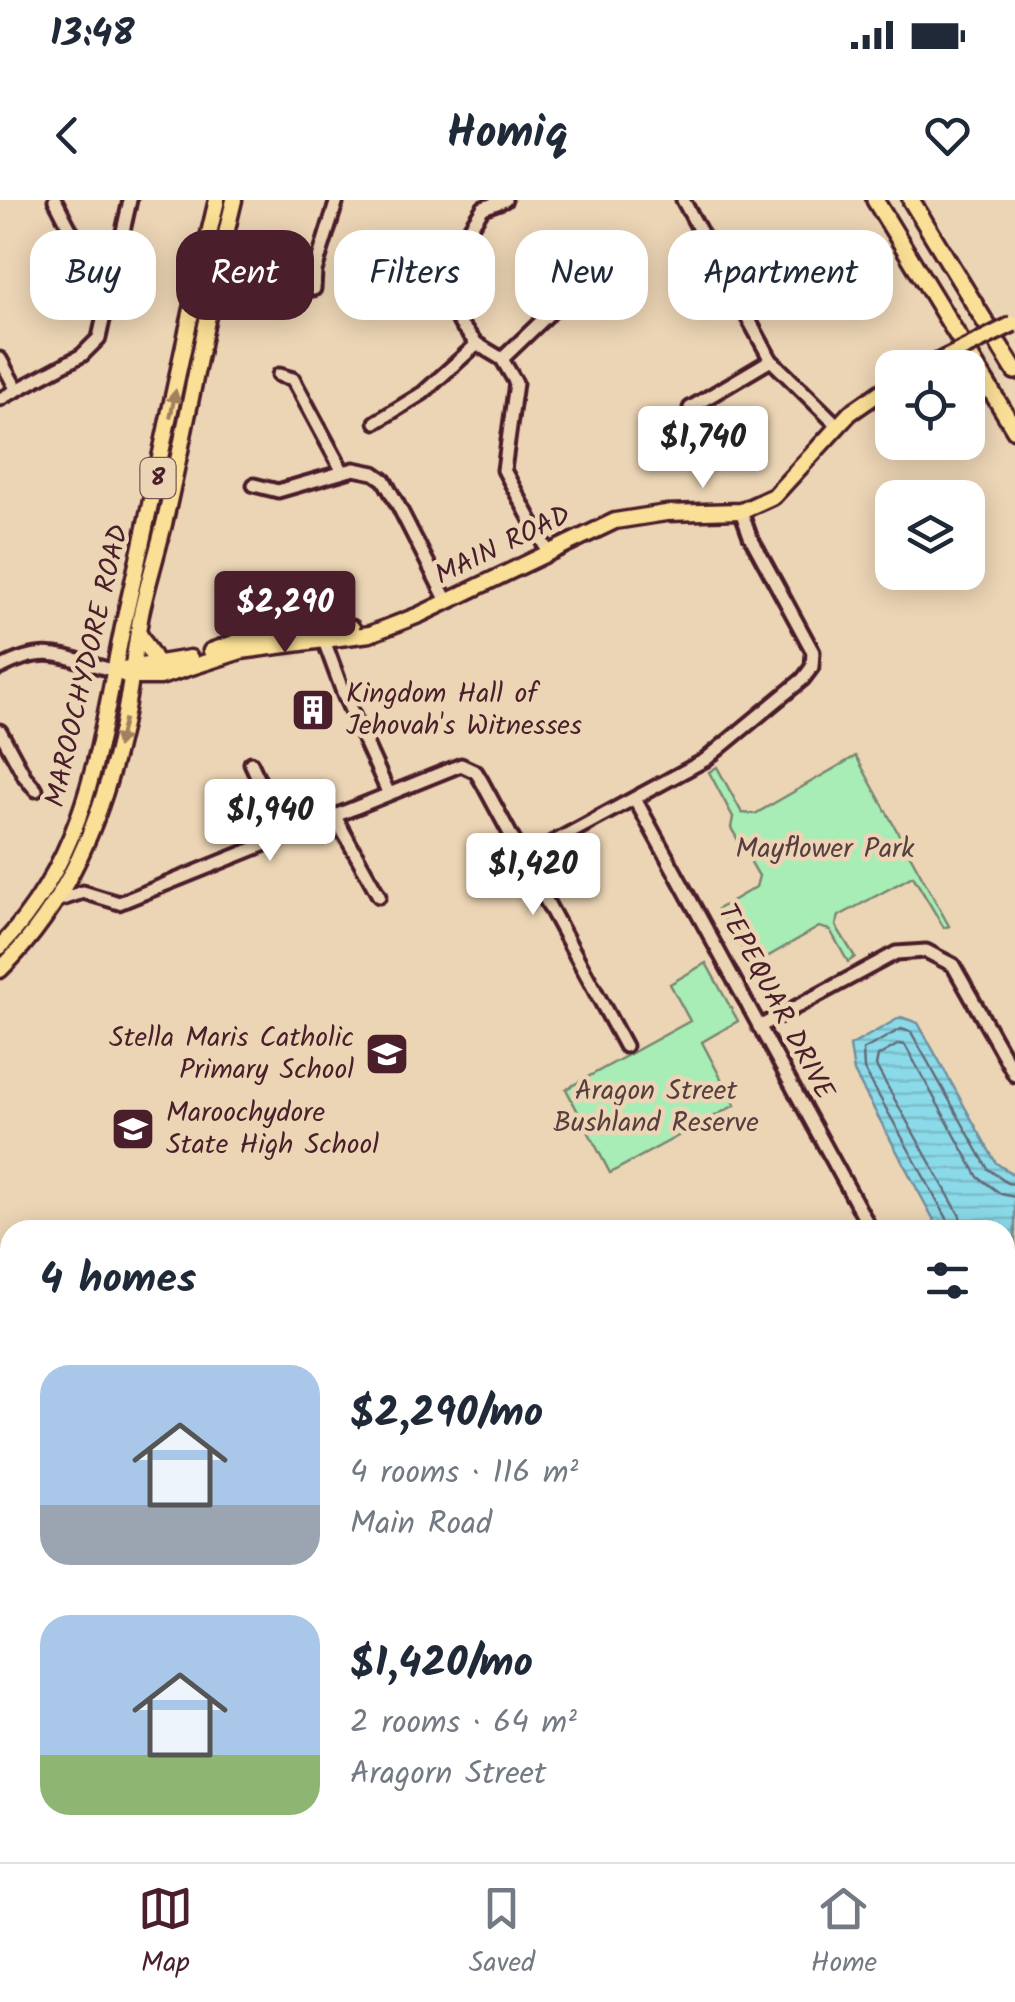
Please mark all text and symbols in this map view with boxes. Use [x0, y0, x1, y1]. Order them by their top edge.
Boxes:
text: 13:48 [50, 5, 135, 65]
text: Homiq [447, 99, 568, 171]
icon: back [40, 108, 95, 163]
icon: heart [920, 108, 975, 163]
chip: Buy [30, 230, 156, 320]
chip: Rent [176, 230, 314, 320]
chip: Filters [334, 230, 495, 320]
chip: New [515, 230, 648, 320]
chip: Apartment [668, 230, 893, 320]
map controls [875, 350, 985, 590]
button: locate [875, 350, 985, 460]
one-way arrow [165, 389, 181, 420]
pin: $1,740 [622, 406, 784, 491]
text: $1,740 [660, 413, 746, 464]
road number: 8 [140, 458, 176, 498]
button: layers [875, 480, 985, 590]
street label: MAIN ROAD [427, 494, 579, 598]
street label: MAROOCHYDORE ROAD [34, 520, 142, 812]
pin: $2,290 [204, 571, 366, 656]
text: $2,290 [236, 578, 334, 629]
place label: Kingdom Hall of Jehovah's Witnesses [346, 672, 582, 749]
building icon: Kingdom Hall of Jehovah's Witnesses [290, 687, 336, 733]
one-way arrow [113, 718, 128, 749]
pin: $1,940 [189, 779, 351, 864]
text: $1,940 [226, 786, 314, 837]
park label: Mayflower Park [736, 827, 915, 872]
pin: $1,420 [452, 833, 614, 918]
text: $1,420 [488, 840, 578, 891]
street label: TEPEQUAR DRIVE [704, 896, 846, 1109]
place label: Stella Maris Catholic Primary School [109, 1016, 354, 1093]
school or university icon: Stella Maris Catholic Primary School [364, 1031, 410, 1077]
park label: Aragon Street Bushland Reserve [553, 1069, 759, 1146]
place label: Maroochydore State High School [166, 1091, 379, 1168]
school or university icon: Maroochydore State High School [110, 1106, 156, 1152]
text: 4 homes [40, 1247, 196, 1314]
icon: filters [920, 1253, 975, 1308]
text: $2,290/mo [350, 1381, 543, 1448]
icon: home [120, 1405, 240, 1525]
text: 4 rooms · 116 m² [350, 1448, 578, 1499]
text: Main Road [350, 1499, 492, 1550]
text: $1,420/mo [350, 1631, 533, 1698]
icon: home [120, 1655, 240, 1775]
text: 2 rooms · 64 m² [350, 1698, 577, 1749]
text: Aragorn Street [350, 1749, 546, 1800]
tab: Map [138, 1881, 193, 1986]
tab: Saved [469, 1881, 535, 1986]
tab: Home [811, 1881, 877, 1986]

